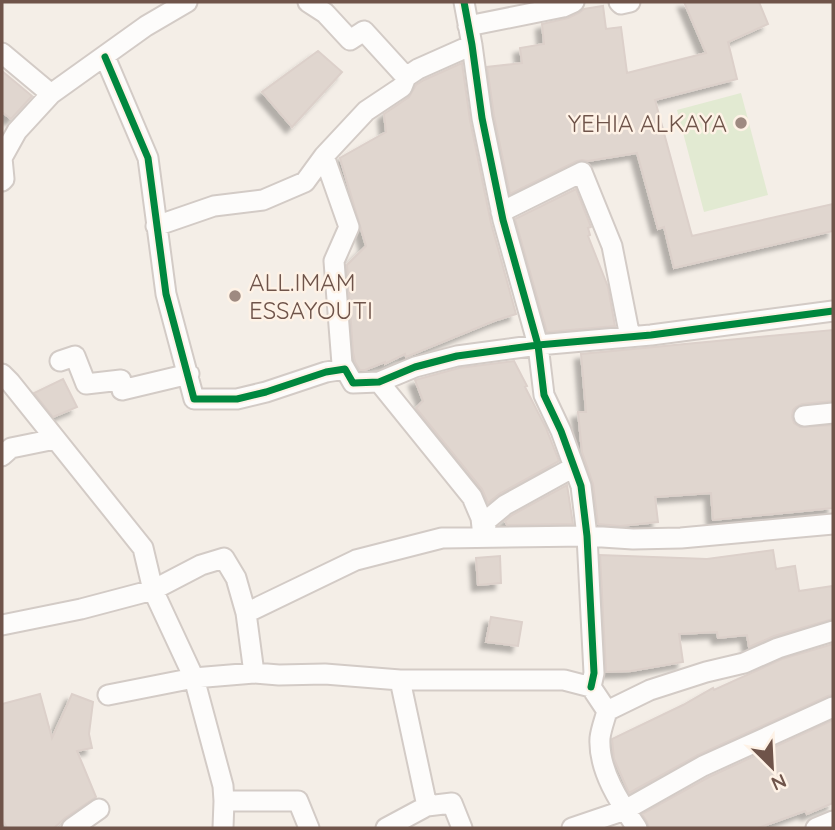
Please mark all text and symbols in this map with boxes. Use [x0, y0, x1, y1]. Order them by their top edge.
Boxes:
place label: YEHIA ALKAYA [568, 108, 727, 138]
marker: YEHIA ALKAYA [733, 115, 749, 131]
place label: ALL.IMAM ESSAYOUTI [249, 267, 373, 325]
marker: ALL.IMAM ESSAYOUTI [227, 288, 243, 304]
north arrow [737, 732, 807, 802]
text: N [768, 769, 790, 796]

